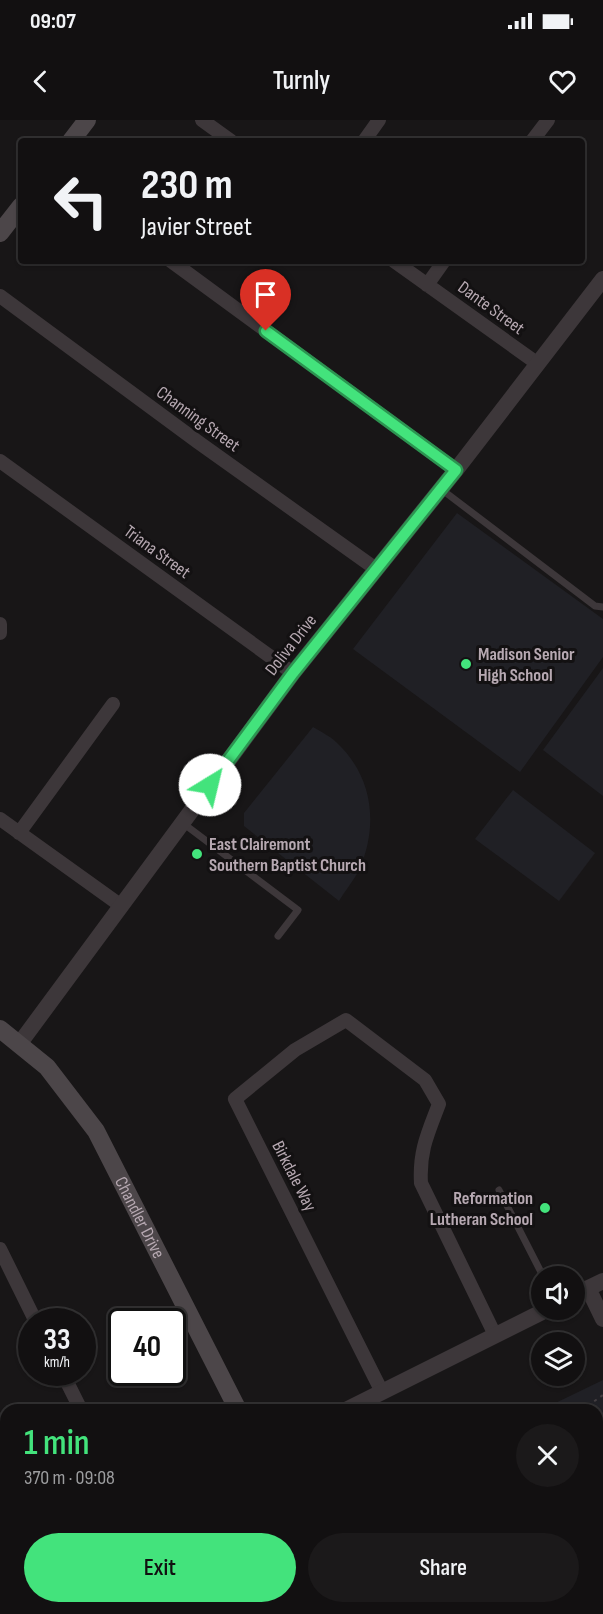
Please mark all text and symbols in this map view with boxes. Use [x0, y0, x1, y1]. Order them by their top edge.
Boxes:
text: 09:07 [30, 8, 76, 35]
icon: back [24, 65, 57, 98]
text: Turnly [273, 65, 330, 97]
icon: heart [546, 65, 579, 98]
text: 230 m [141, 160, 233, 211]
icon: left [42, 162, 120, 240]
text: Javier Street [141, 211, 252, 243]
pin [240, 269, 291, 331]
street label: Dante Street [454, 277, 529, 339]
icon: arrive [249, 278, 282, 311]
street label: Channing Street [152, 382, 244, 457]
street label: Triana Street [120, 521, 195, 583]
street label: Doliva Drive [261, 610, 321, 680]
place label: Madison Senior High School [478, 644, 575, 686]
marker: Madison Senior High School [459, 657, 473, 671]
position arrow [178, 753, 242, 817]
place label: East Clairemont Southern Baptist Church [209, 834, 366, 876]
marker: East Clairemont Southern Baptist Church [190, 847, 204, 861]
street label: Birkdale Way [267, 1137, 321, 1215]
street label: Chandler Drive [110, 1173, 169, 1262]
place label: Reformation Lutheran School [430, 1188, 533, 1230]
marker: Reformation Lutheran School [538, 1201, 552, 1215]
map controls [531, 1266, 585, 1386]
button: sound [531, 1266, 585, 1320]
speed limit sign: 40 [108, 1308, 186, 1386]
text: 33 [44, 1322, 70, 1358]
button: layers [531, 1332, 585, 1386]
text: km/h [44, 1353, 70, 1372]
text: 1 min [24, 1422, 89, 1465]
button: close [516, 1424, 579, 1487]
text: 370 m · 09:08 [24, 1466, 115, 1490]
button: Exit [24, 1533, 296, 1602]
button: Share [308, 1533, 579, 1602]

